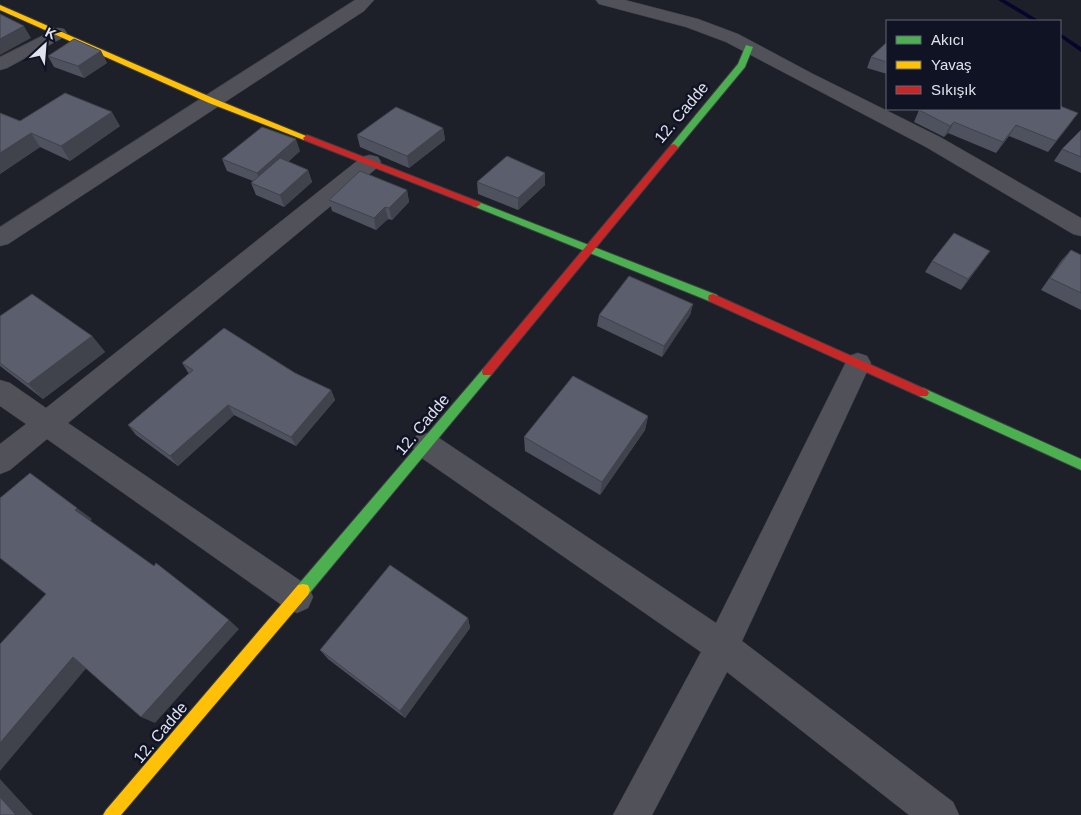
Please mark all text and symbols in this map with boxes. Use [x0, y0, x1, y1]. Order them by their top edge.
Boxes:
north arrow [20, 20, 70, 70]
legend [886, 20, 1061, 110]
text: K [43, 24, 59, 43]
text: Akıcı [931, 31, 964, 48]
text: Yavaş [931, 56, 972, 73]
street label: 12. Cadde [651, 79, 712, 146]
text: Sıkışık [931, 81, 977, 98]
street label: 12. Cadde [392, 391, 453, 458]
street label: 12. Cadde [130, 699, 191, 766]

